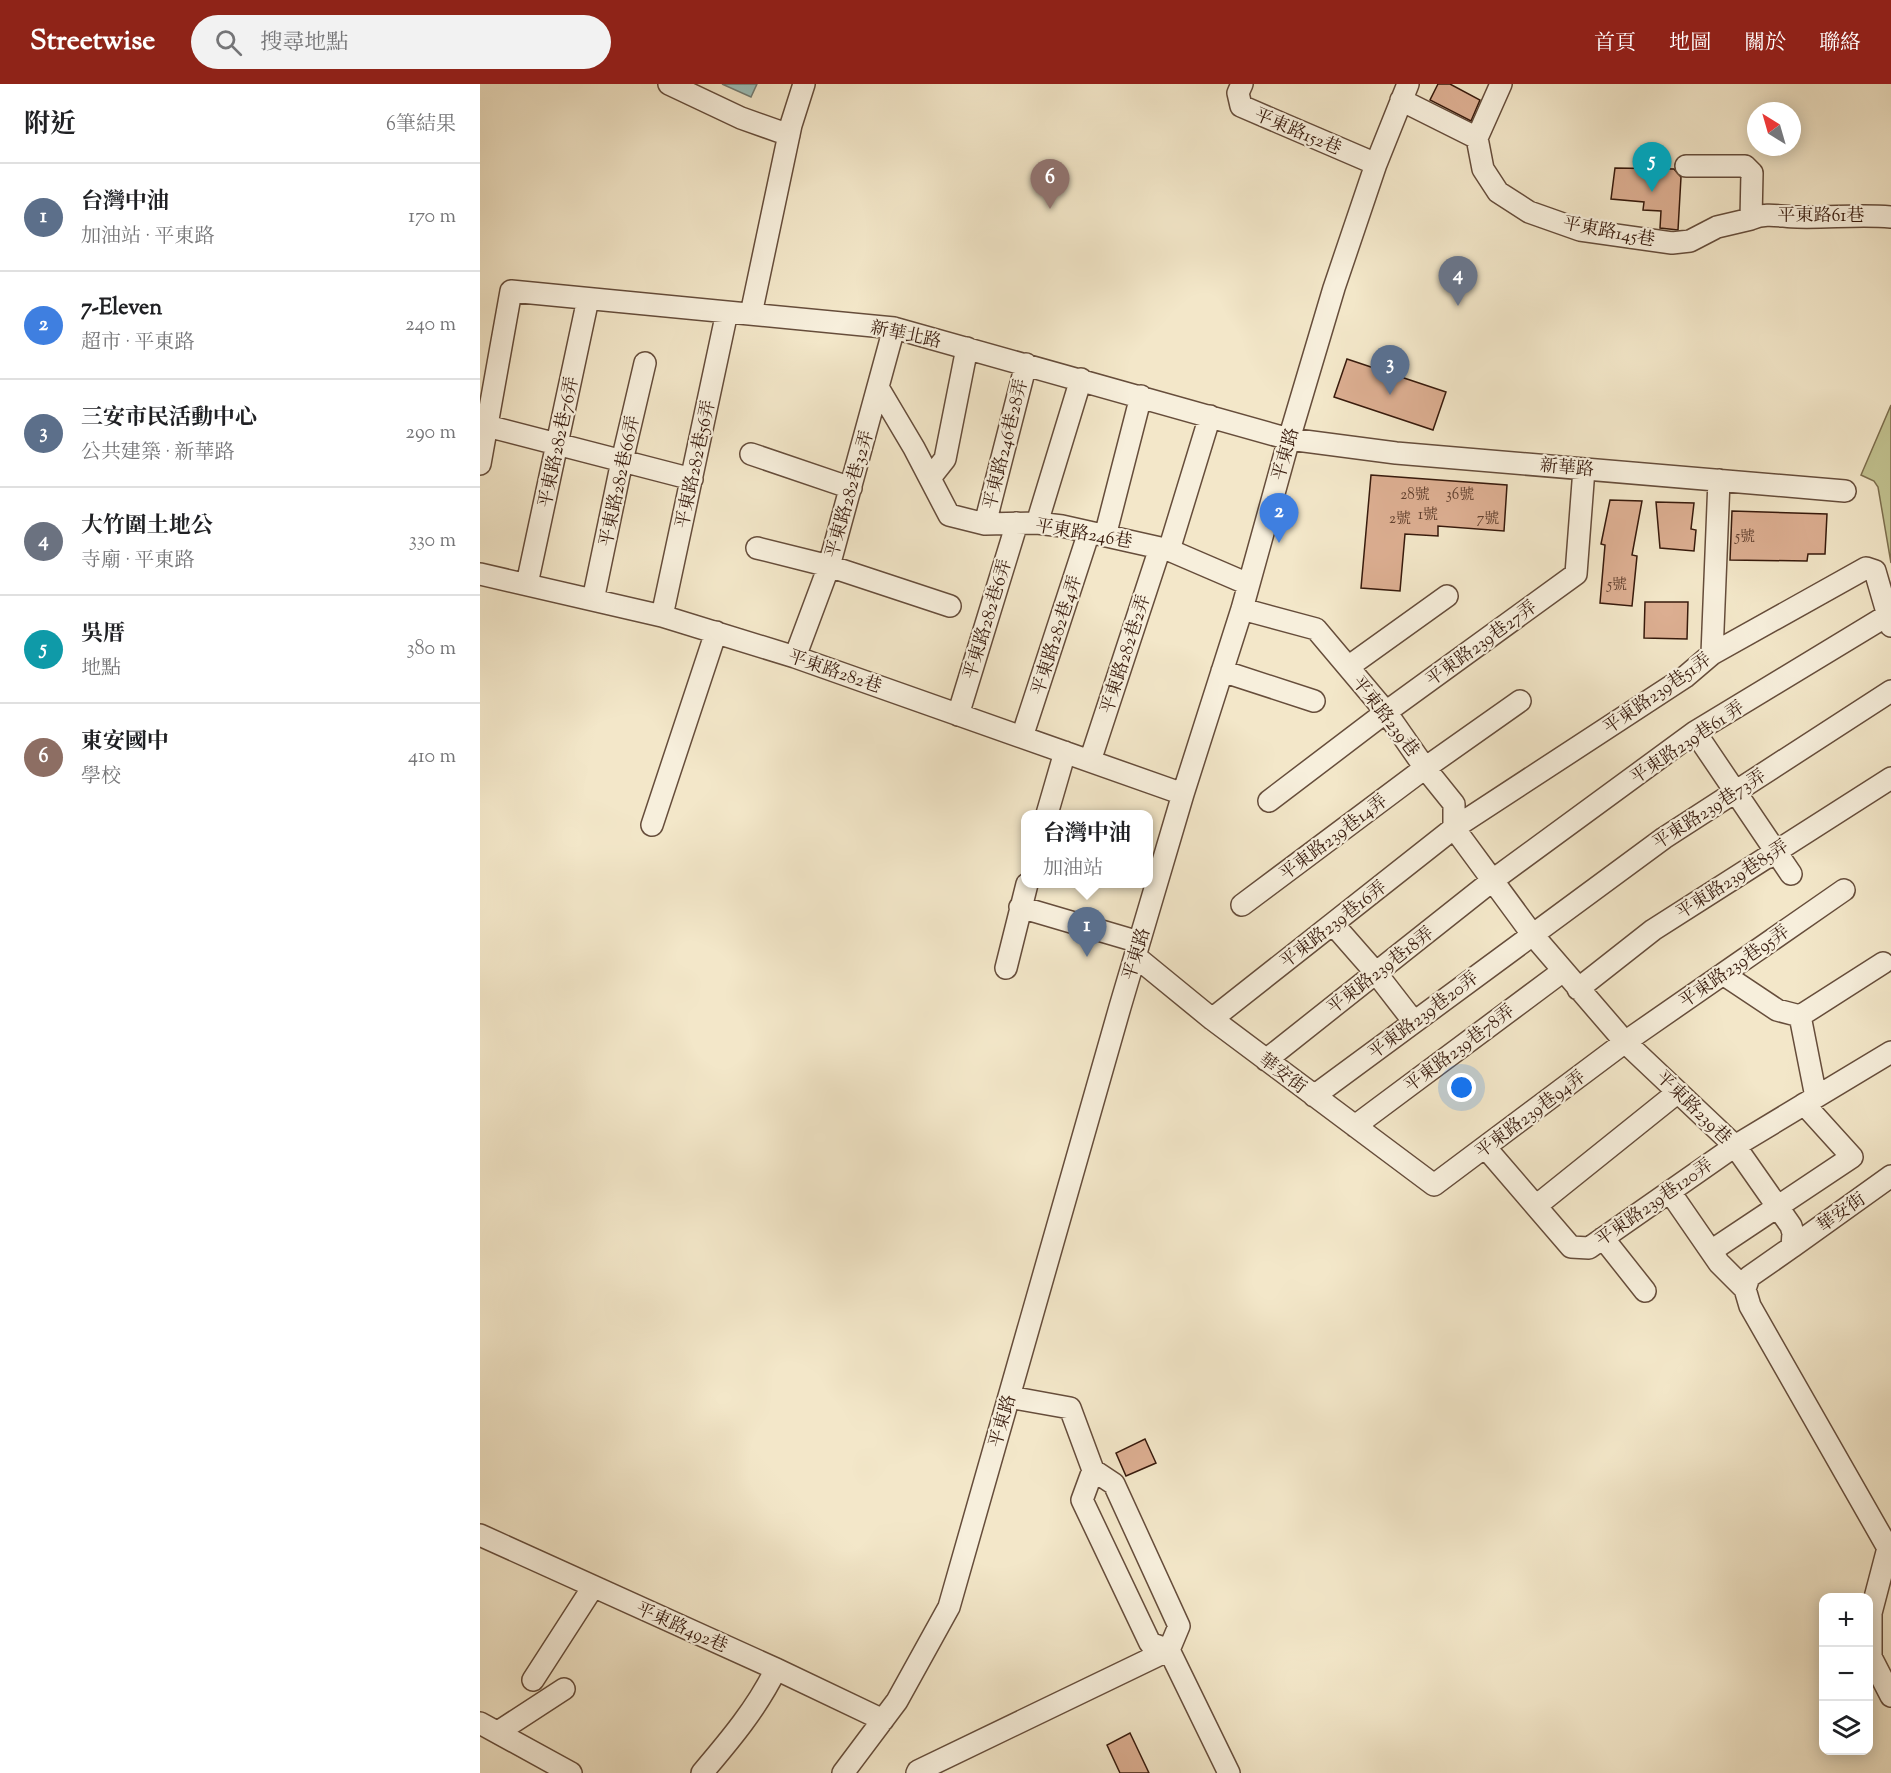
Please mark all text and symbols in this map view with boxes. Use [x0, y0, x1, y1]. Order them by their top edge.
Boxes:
search box [191, 15, 611, 69]
text: Streetwise [30, 22, 155, 62]
icon: search [212, 26, 245, 59]
text: 搜尋地點 [260, 28, 348, 60]
text: 首頁 [1594, 29, 1636, 59]
text: 地圖 [1669, 29, 1711, 59]
text: 關於 [1744, 29, 1786, 59]
text: 聯絡 [1819, 29, 1861, 59]
north arrow [1747, 102, 1801, 156]
street label: 平東路152巷 [1249, 103, 1345, 163]
text: 附近 [24, 107, 76, 144]
text: 6筆結果 [386, 111, 456, 140]
pin: 5 [1632, 142, 1672, 192]
pin: 6 [1030, 160, 1070, 209]
text: 台灣中油 [81, 187, 169, 219]
text: 1 [40, 203, 47, 232]
text: 170 m [408, 203, 456, 232]
street label: 平東路61巷 [1778, 204, 1864, 230]
street label: 平東路145巷 [1560, 211, 1657, 255]
text: 加油站 · 平東路 [81, 223, 215, 252]
pin: 4 [1438, 256, 1478, 306]
text: 7-Eleven [81, 293, 162, 325]
text: 2 [39, 311, 48, 340]
text: 240 m [405, 311, 456, 340]
street label: 新華北路 [868, 316, 944, 356]
text: 超市 · 平東路 [81, 329, 195, 358]
pin: 3 [1370, 346, 1410, 395]
street label: 平東路282巷76弄 [533, 374, 587, 510]
street label: 平東路246巷28弄 [978, 376, 1036, 513]
street label: 平東路282巷56弄 [671, 398, 723, 531]
text: 三安市民活動中心 [81, 403, 257, 435]
street label: 平東路282巷66弄 [594, 413, 648, 549]
text: 3 [39, 419, 48, 448]
text: 290 m [406, 419, 456, 448]
street label: 平東路 [1267, 425, 1307, 484]
street label: 平東路282巷32弄 [820, 428, 882, 561]
text: 公共建築 · 新華路 [81, 439, 235, 468]
street label: 新華路 [1539, 454, 1595, 484]
house number: 28號 [1400, 485, 1430, 506]
house number: 36號 [1446, 485, 1474, 506]
pin: 2 [1260, 494, 1298, 543]
house number: 1號 [1418, 505, 1438, 526]
house number: 2號 [1389, 509, 1411, 530]
house number: 7號 [1477, 509, 1499, 530]
text: 大竹圍土地公 [81, 511, 213, 543]
street label: 平東路246巷 [1033, 514, 1134, 556]
text: 4 [38, 527, 49, 556]
text: 330 m [409, 527, 456, 556]
house number: 5號 [1734, 527, 1755, 548]
text: 寺廟 · 平東路 [81, 547, 195, 576]
street label: 平東路282巷6弄 [958, 556, 1020, 683]
street label: 平東路282巷4弄 [1026, 572, 1090, 699]
house number: 5號 [1606, 575, 1627, 596]
street label: 平東路282巷2弄 [1095, 592, 1158, 718]
street label: 平東路239巷27弄 [1421, 595, 1543, 694]
text: 吳厝 [81, 619, 125, 651]
text: 5 [40, 635, 47, 664]
text: 380 m [407, 635, 456, 664]
street label: 平東路282巷 [784, 645, 885, 701]
street label: 平東路239巷51弄 [1599, 648, 1717, 742]
text: 地點 [81, 655, 121, 684]
street label: 平東路239巷 [1345, 671, 1424, 763]
street label: 平東路239巷61 弄 [1626, 696, 1751, 792]
text: 東安國中 [81, 727, 169, 759]
text: 6 [39, 743, 48, 772]
text: 410 m [408, 743, 456, 772]
text: 學校 [81, 763, 121, 792]
street label: 平東路239巷73弄 [1648, 764, 1772, 857]
street label: 平東路239巷14弄 [1275, 789, 1394, 888]
popup [1021, 810, 1153, 888]
text: 台灣中油 [1043, 819, 1131, 851]
street label: 平東路239巷85弄 [1672, 835, 1794, 927]
text: 加油站 [1043, 855, 1103, 884]
street label: 平東路239巷16弄 [1275, 876, 1393, 976]
pin: 1 [1068, 908, 1106, 957]
street label: 平東路239巷95弄 [1675, 920, 1796, 1015]
street label: 平東路239巷18弄 [1322, 921, 1440, 1022]
street label: 平東路 [1118, 925, 1158, 984]
street label: 平東路239巷20弄 [1364, 966, 1485, 1067]
street label: 平東路239巷78弄 [1400, 999, 1521, 1100]
street label: 華安街 [1252, 1048, 1311, 1101]
street label: 平東路239巷94弄 [1471, 1065, 1592, 1166]
street label: 平東路239巷 [1649, 1066, 1736, 1151]
your location [1447, 1073, 1476, 1102]
street label: 平東路239巷120弄 [1591, 1153, 1719, 1254]
street label: 華安街 [1813, 1188, 1872, 1240]
street label: 平東路 [984, 1392, 1024, 1451]
map controls [1819, 1593, 1873, 1755]
button: + [1819, 1593, 1873, 1647]
street label: 平東路492巷 [631, 1597, 731, 1661]
button: − [1819, 1647, 1873, 1701]
button: layers [1819, 1701, 1873, 1755]

